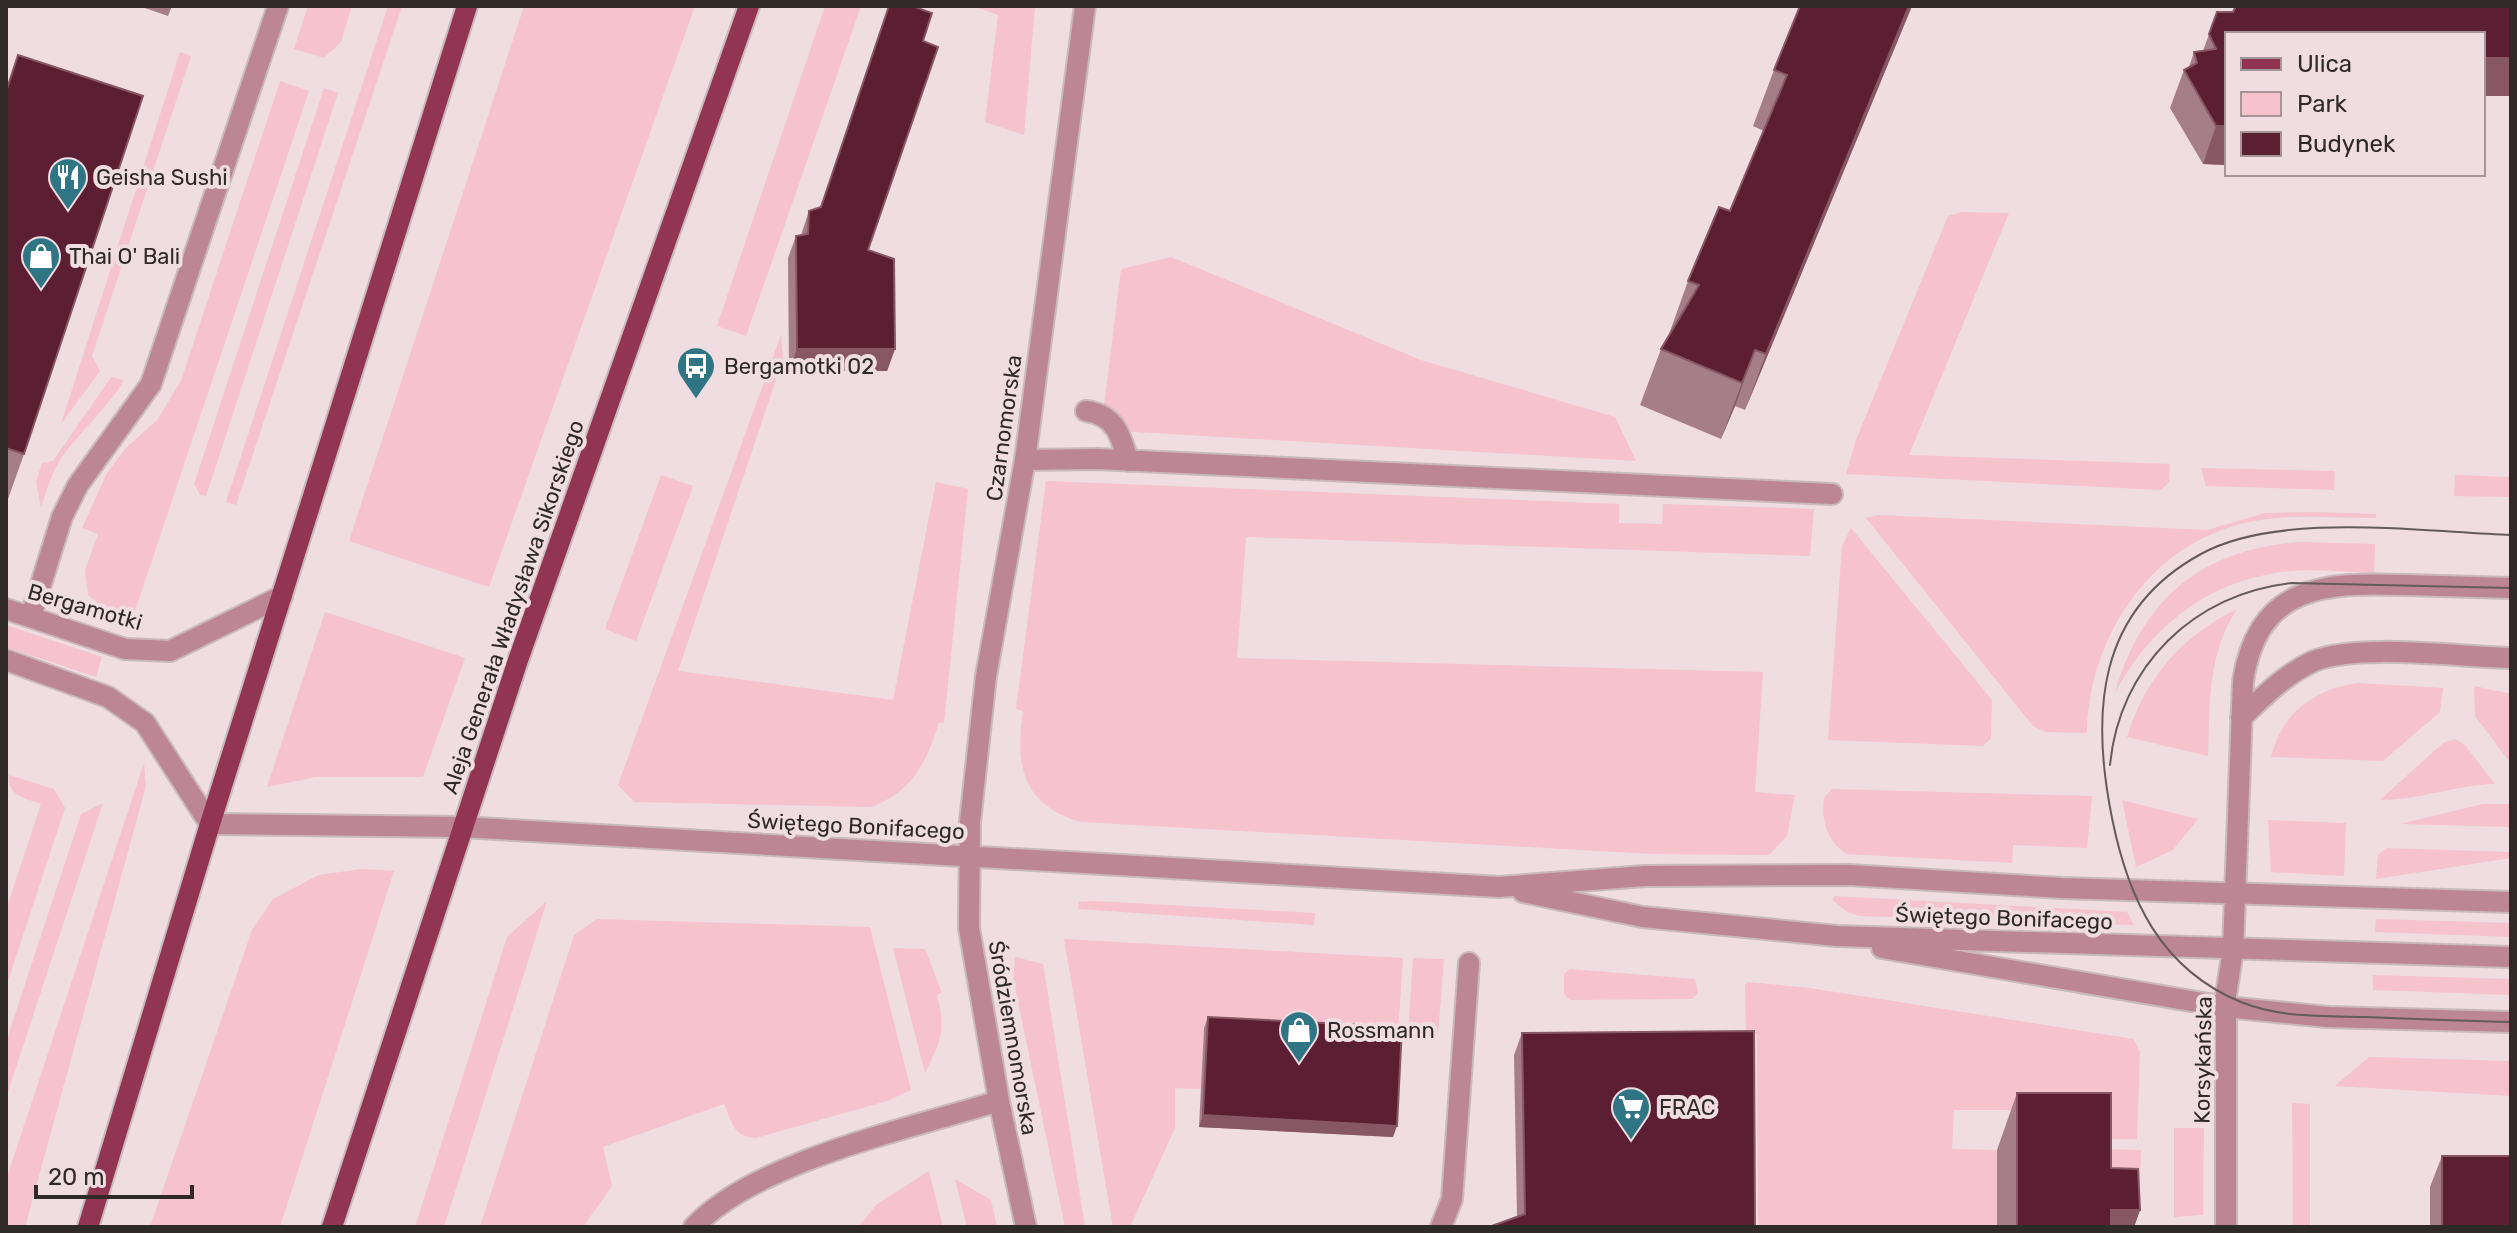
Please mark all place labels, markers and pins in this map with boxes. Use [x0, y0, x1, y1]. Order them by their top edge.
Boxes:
restaurant icon: Geisha Sushi [47, 156, 89, 211]
place label: Geisha Sushi [96, 164, 228, 191]
shop icon: Thai O' Bali [20, 235, 62, 290]
place label: Thai O' Bali [69, 243, 180, 270]
bus stop icon: Bergamotki 02 [675, 345, 717, 400]
place label: Bergamotki 02 [724, 353, 874, 380]
shop icon: Rossmann [1278, 1009, 1320, 1064]
place label: Rossmann [1327, 1017, 1435, 1044]
supermarket icon: FRAC [1610, 1086, 1652, 1141]
place label: FRAC [1659, 1094, 1715, 1121]

